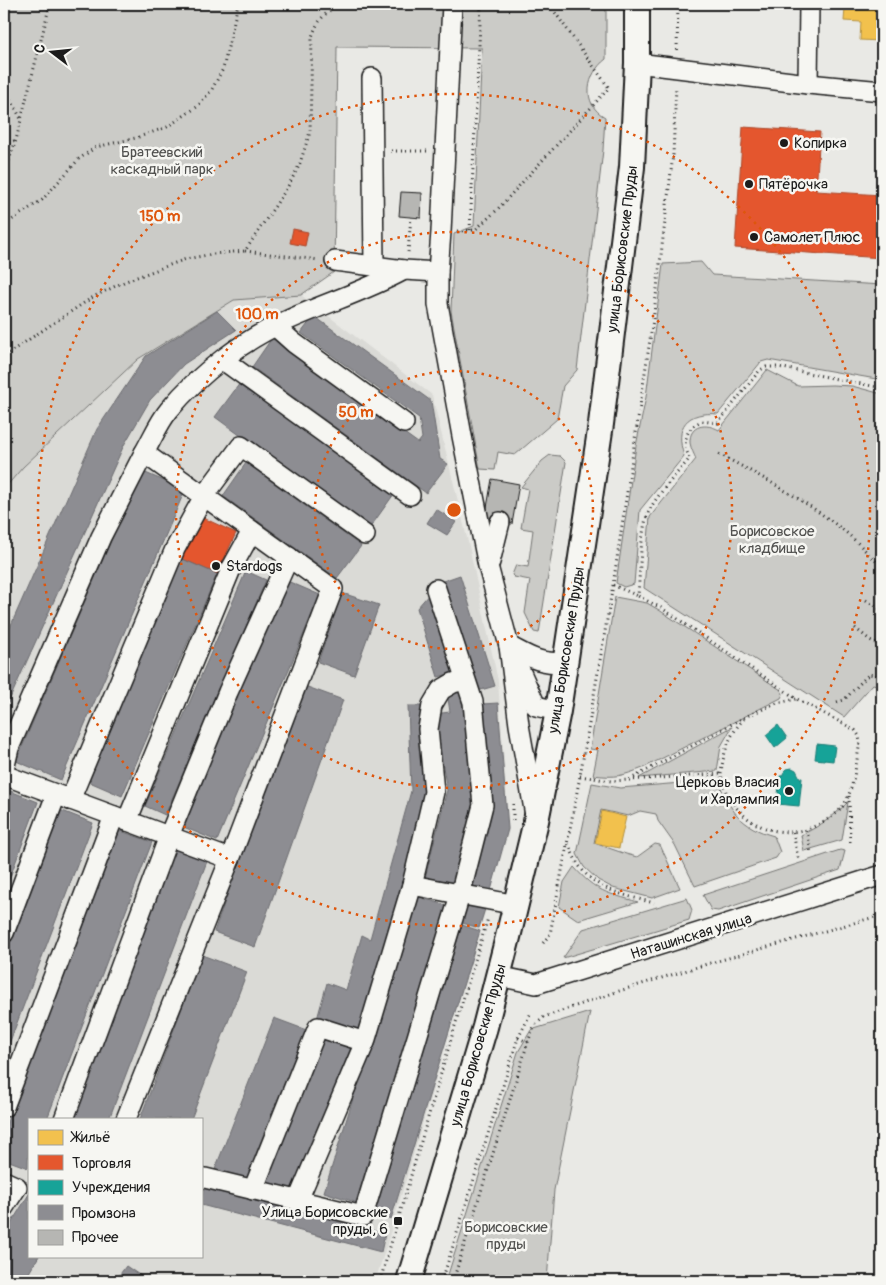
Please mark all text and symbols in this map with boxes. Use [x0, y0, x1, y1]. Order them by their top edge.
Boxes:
north arrow [28, 28, 78, 78]
text: С [31, 42, 49, 55]
place label: Копирка [794, 134, 847, 153]
marker: Копирка [778, 137, 790, 149]
park label: Братеевский каскадный парк [110, 143, 214, 179]
street label: улица Борисовские Пруды [603, 164, 642, 335]
place label: Пятёрочка [759, 175, 828, 194]
marker: Пятёрочка [743, 178, 755, 190]
text: 150 m [140, 207, 180, 226]
place label: Самолет Плюс [764, 228, 861, 247]
marker: Самолет Плюс [748, 231, 760, 243]
text: 100 m [236, 305, 278, 324]
text: 50 m [339, 403, 373, 422]
centre of rings [445, 501, 463, 519]
park label: Борисовское кладбище [730, 522, 815, 558]
place label: Stardogs [226, 557, 282, 576]
marker: Stardogs [210, 560, 222, 572]
street label: улица Борисовские Пруды [544, 565, 589, 736]
place label: Церковь Власия и Харлампия [676, 773, 779, 809]
marker: Церковь Власия и Харлампия [783, 785, 795, 797]
street label: Наташинская улица [628, 909, 754, 964]
street label: улица Борисовские Пруды [446, 962, 511, 1130]
legend [28, 1118, 202, 1258]
text: Жильё [70, 1128, 111, 1147]
text: Торговля [72, 1154, 131, 1173]
text: Учреждения [72, 1178, 150, 1197]
place label: Улица Борисовские пруды, 6 [262, 1203, 389, 1239]
text: Промзона [72, 1204, 136, 1223]
marker: Улица Борисовские пруды, 6 [392, 1215, 404, 1227]
park label: Борисовские пруды [464, 1218, 548, 1254]
text: Прочее [72, 1228, 119, 1247]

